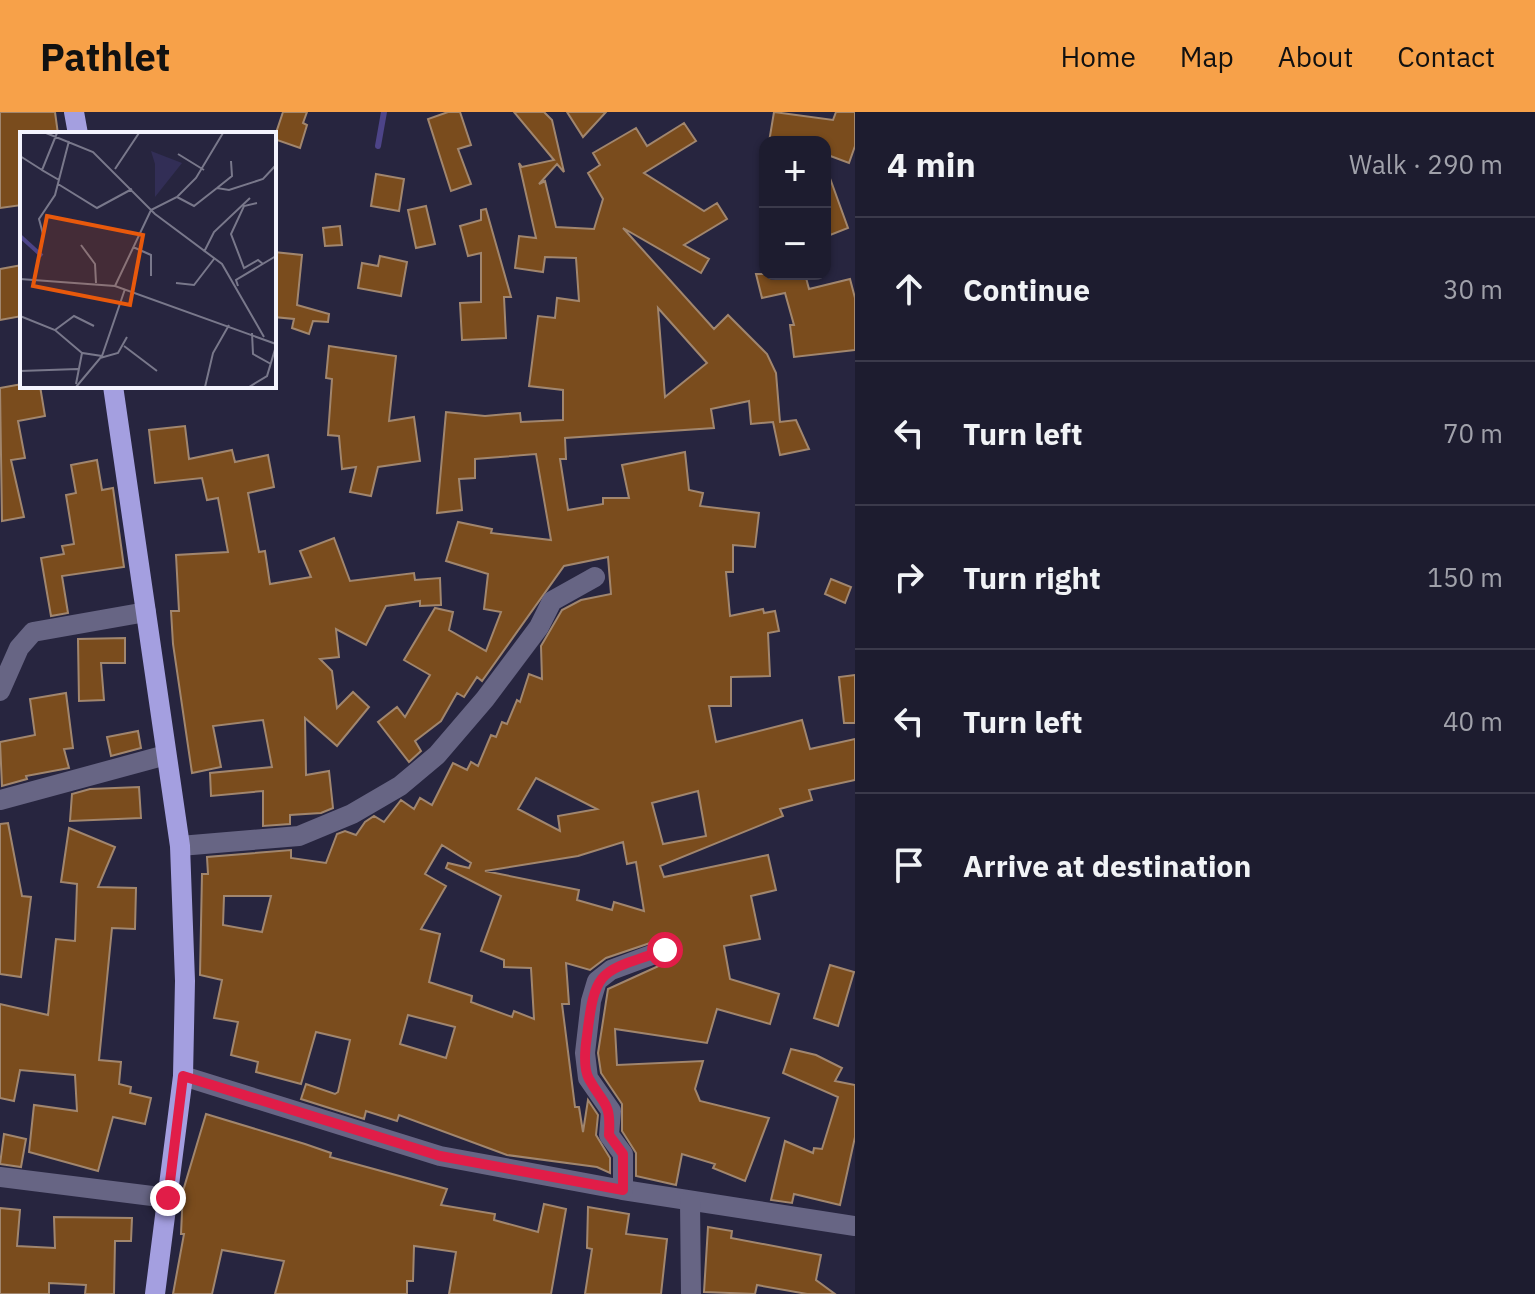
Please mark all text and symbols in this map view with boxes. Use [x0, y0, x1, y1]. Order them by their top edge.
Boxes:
text: Pathlet [40, 32, 170, 81]
text: Home [1060, 38, 1136, 75]
text: Map [1180, 38, 1234, 75]
text: About [1278, 38, 1353, 75]
text: Contact [1397, 38, 1495, 75]
inset map [20, 132, 276, 388]
map controls [759, 136, 831, 280]
button: + [759, 136, 831, 208]
text: 4 min [887, 142, 976, 186]
text: Walk · 290 m [1349, 147, 1503, 181]
button: − [759, 208, 831, 280]
icon: ahead [887, 267, 931, 311]
text: Continue [963, 270, 1090, 309]
text: 30 m [1443, 272, 1503, 306]
icon: left [887, 411, 931, 455]
text: Turn left [963, 414, 1082, 453]
text: 70 m [1443, 416, 1503, 450]
icon: right [887, 555, 931, 599]
text: Turn right [963, 558, 1101, 597]
text: 150 m [1427, 560, 1503, 594]
icon: left [887, 699, 931, 743]
text: Turn left [963, 702, 1082, 741]
text: 40 m [1443, 704, 1503, 738]
icon: arrive [887, 843, 931, 887]
text: Arrive at destination [963, 846, 1251, 885]
route start [647, 932, 683, 968]
route end [150, 1180, 186, 1216]

